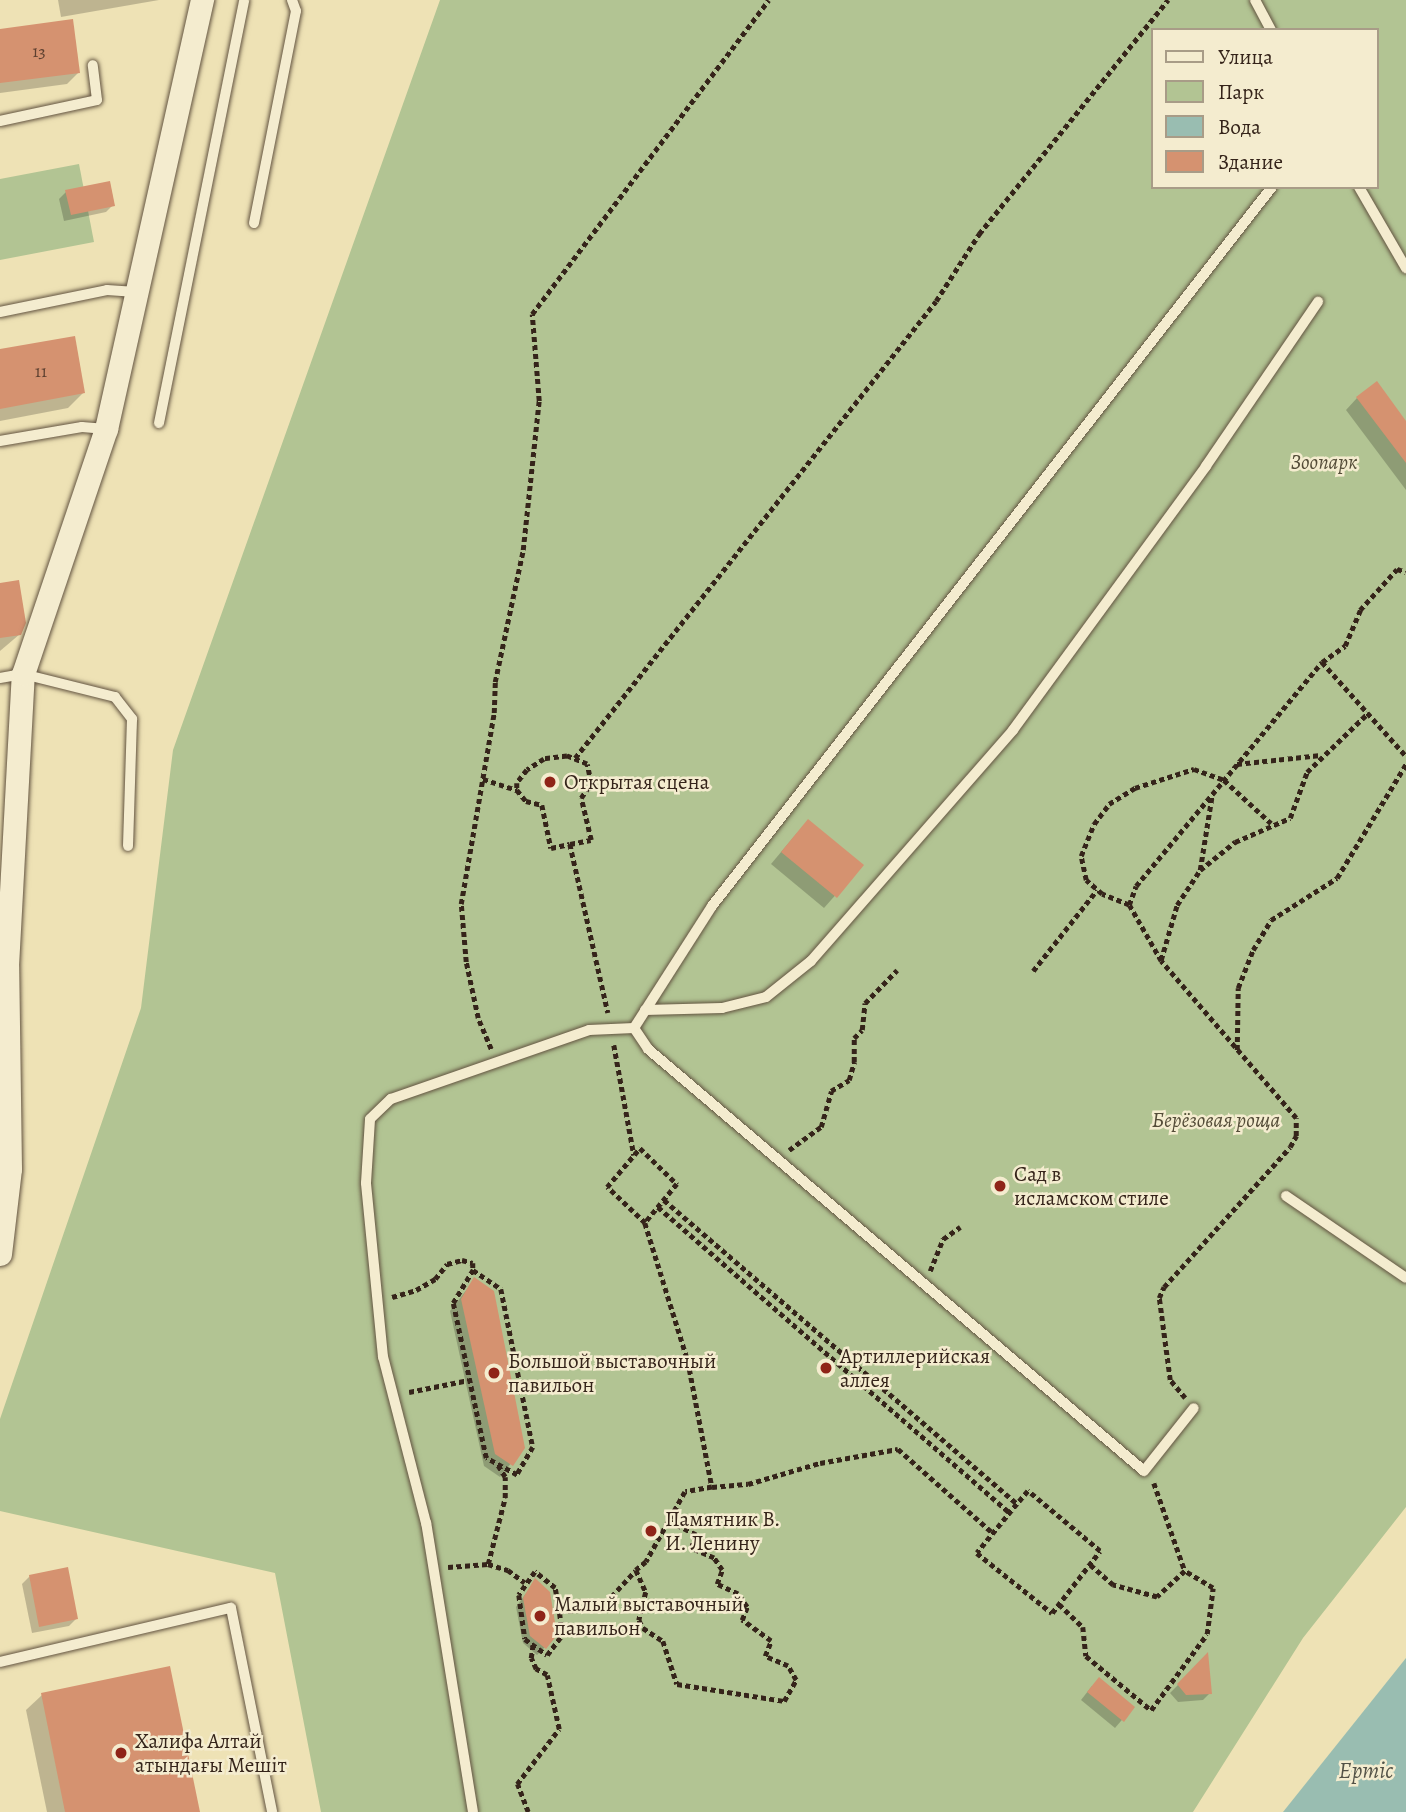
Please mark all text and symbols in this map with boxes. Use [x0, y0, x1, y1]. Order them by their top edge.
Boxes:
legend [1150, 28, 1378, 189]
house number: 13 [32, 40, 46, 62]
text: Улица [1218, 43, 1273, 71]
text: Парк [1218, 78, 1264, 106]
text: Вода [1218, 113, 1261, 141]
text: Здание [1218, 148, 1283, 176]
house number: 11 [35, 360, 47, 382]
park label: Зоопарк [1290, 449, 1358, 475]
place label: Открытая сцена [564, 769, 709, 795]
marker: Открытая сцена [542, 774, 558, 790]
park label: Берёзовая роща [1152, 1107, 1280, 1133]
place label: Сад в исламском стиле [1014, 1161, 1169, 1211]
marker: Сад в исламском стиле [992, 1178, 1008, 1194]
place label: Артиллерийская аллея [840, 1343, 990, 1393]
place label: Большой выставочный павильон [508, 1348, 716, 1398]
marker: Артиллерийская аллея [818, 1360, 834, 1376]
marker: Большой выставочный павильон [486, 1365, 502, 1381]
place label: Памятник В. И. Ленину [665, 1506, 780, 1556]
marker: Памятник В. И. Ленину [643, 1523, 659, 1539]
place label: Малый выставочный павильон [554, 1591, 743, 1641]
marker: Малый выставочный павильон [532, 1608, 548, 1624]
place label: Халифа Алтай атындағы Мешіт [135, 1728, 287, 1778]
marker: Халифа Алтай атындағы Мешіт [113, 1745, 129, 1761]
water label: Ертіс [1339, 1757, 1393, 1785]

